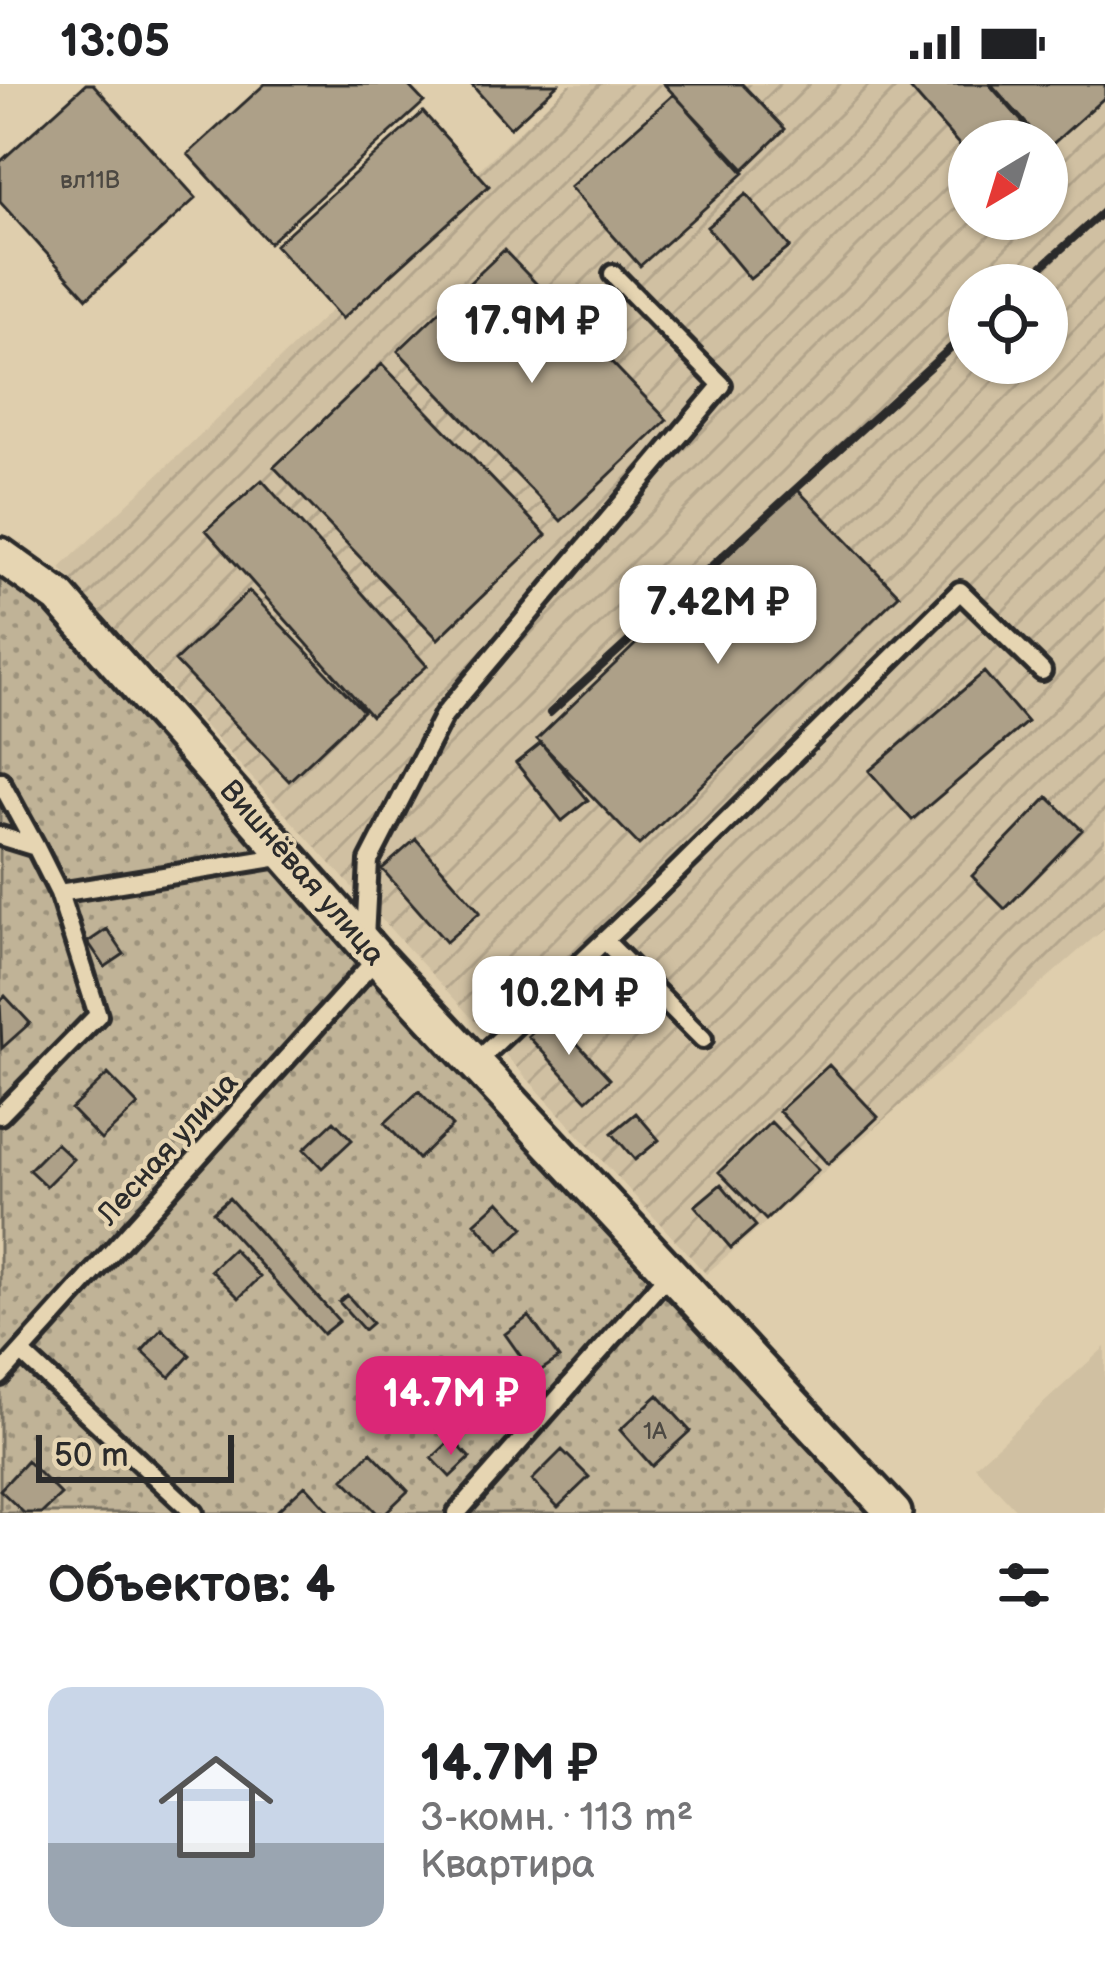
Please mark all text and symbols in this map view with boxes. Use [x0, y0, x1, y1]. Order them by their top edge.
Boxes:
text: 13:05 [60, 15, 170, 70]
north arrow [948, 120, 1068, 240]
map controls [948, 120, 1068, 384]
house number: вл11В [60, 166, 120, 195]
button: locate [948, 264, 1068, 384]
pin: 17.9M ₽ [421, 284, 643, 386]
text: 17.9M ₽ [464, 299, 600, 346]
pin: 7.42M ₽ [607, 565, 829, 667]
text: 7.42M ₽ [646, 580, 790, 627]
street label: Вишнёвая улица [212, 773, 392, 973]
pin: 10.2M ₽ [458, 956, 680, 1058]
text: 10.2M ₽ [499, 971, 639, 1018]
street label: Лесная улица [89, 1065, 246, 1234]
pin: 14.7M ₽ [340, 1356, 562, 1458]
text: 14.7M ₽ [383, 1371, 519, 1418]
house number: 1А [643, 1417, 667, 1446]
scale bar [36, 1429, 234, 1482]
text: 50 m [54, 1436, 129, 1476]
icon: filters [991, 1552, 1057, 1618]
text: Объектов: 4 [48, 1555, 335, 1616]
text: 14.7M ₽ [420, 1734, 598, 1795]
icon: home [144, 1735, 288, 1879]
text: 3-комн. · 113 m² [420, 1795, 693, 1842]
text: Квартира [420, 1842, 595, 1889]

